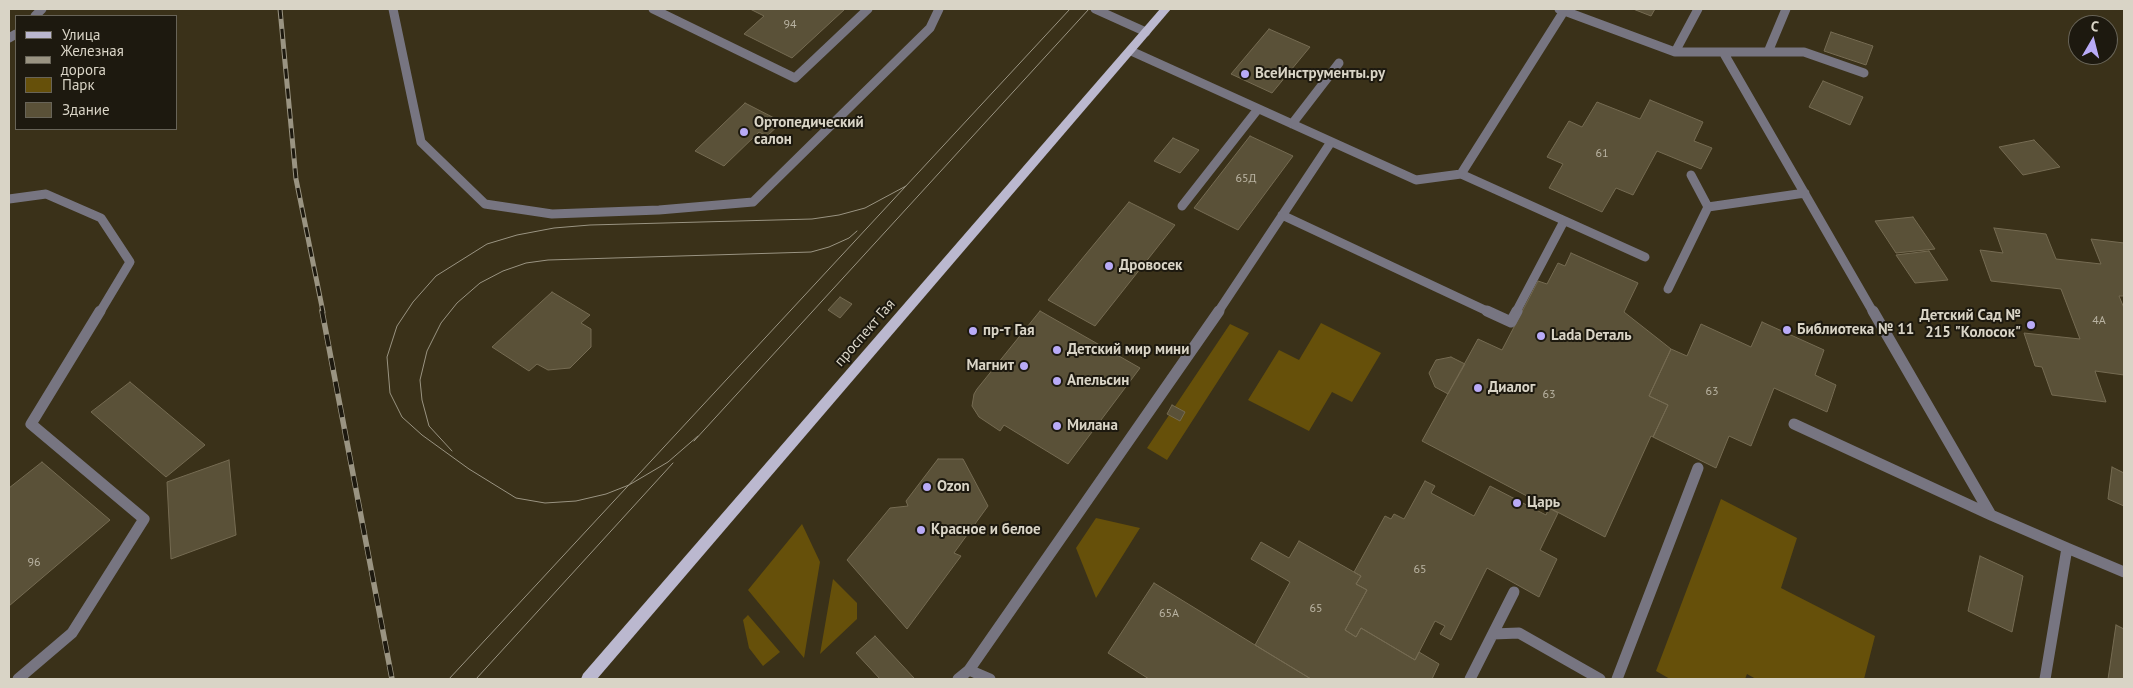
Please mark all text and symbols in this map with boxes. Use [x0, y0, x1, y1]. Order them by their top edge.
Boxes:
legend [15, 15, 178, 130]
north arrow [2068, 15, 2118, 65]
text: С [2090, 17, 2100, 36]
house number: 94 [783, 18, 797, 32]
text: Улица [62, 25, 100, 44]
text: Железная дорога [61, 41, 124, 79]
place label: ВсеИнструменты.ру [1255, 65, 1385, 83]
marker: ВсеИнструменты.ру [1239, 68, 1251, 80]
text: Парк [62, 75, 95, 94]
text: Здание [62, 100, 110, 119]
place label: Ортопедический салон [754, 114, 864, 149]
marker: Ортопедический салон [738, 126, 750, 138]
house number: 61 [1595, 147, 1609, 161]
house number: 65Д [1235, 172, 1257, 186]
place label: Дровосек [1119, 257, 1182, 275]
marker: Дровосек [1103, 260, 1115, 272]
street label: проспект Гая [831, 296, 899, 370]
place label: Детский Сад № 215 "Колосок" [1920, 307, 2021, 342]
house number: 4А [2092, 314, 2106, 328]
marker: Детский Сад № 215 "Колосок" [2025, 319, 2037, 331]
place label: Библиотека № 11 [1797, 321, 1914, 339]
place label: пр-т Гая [983, 322, 1034, 340]
marker: Библиотека № 11 [1781, 324, 1793, 336]
marker: пр-т Гая [967, 325, 979, 337]
place label: Lada Dеталь [1551, 327, 1632, 345]
marker: Lada Dеталь [1535, 330, 1547, 342]
place label: Детский мир мини [1067, 341, 1189, 359]
marker: Детский мир мини [1051, 344, 1063, 356]
place label: Магнит [966, 357, 1014, 375]
marker: Магнит [1018, 360, 1030, 372]
place label: Апельсин [1067, 372, 1129, 390]
marker: Апельсин [1051, 375, 1063, 387]
place label: Диалог [1488, 379, 1535, 397]
marker: Диалог [1472, 382, 1484, 394]
house number: 63 [1705, 385, 1719, 399]
house number: 63 [1542, 388, 1556, 402]
place label: Милана [1067, 417, 1118, 435]
marker: Милана [1051, 420, 1063, 432]
place label: Ozon [937, 478, 970, 496]
marker: Ozon [921, 481, 933, 493]
place label: Царь [1527, 494, 1560, 512]
marker: Царь [1511, 497, 1523, 509]
place label: Красное и белое [931, 521, 1041, 539]
marker: Красное и белое [915, 524, 927, 536]
house number: 96 [27, 556, 41, 570]
house number: 65 [1413, 563, 1427, 577]
house number: 65 [1309, 602, 1323, 616]
house number: 65А [1159, 607, 1179, 621]

